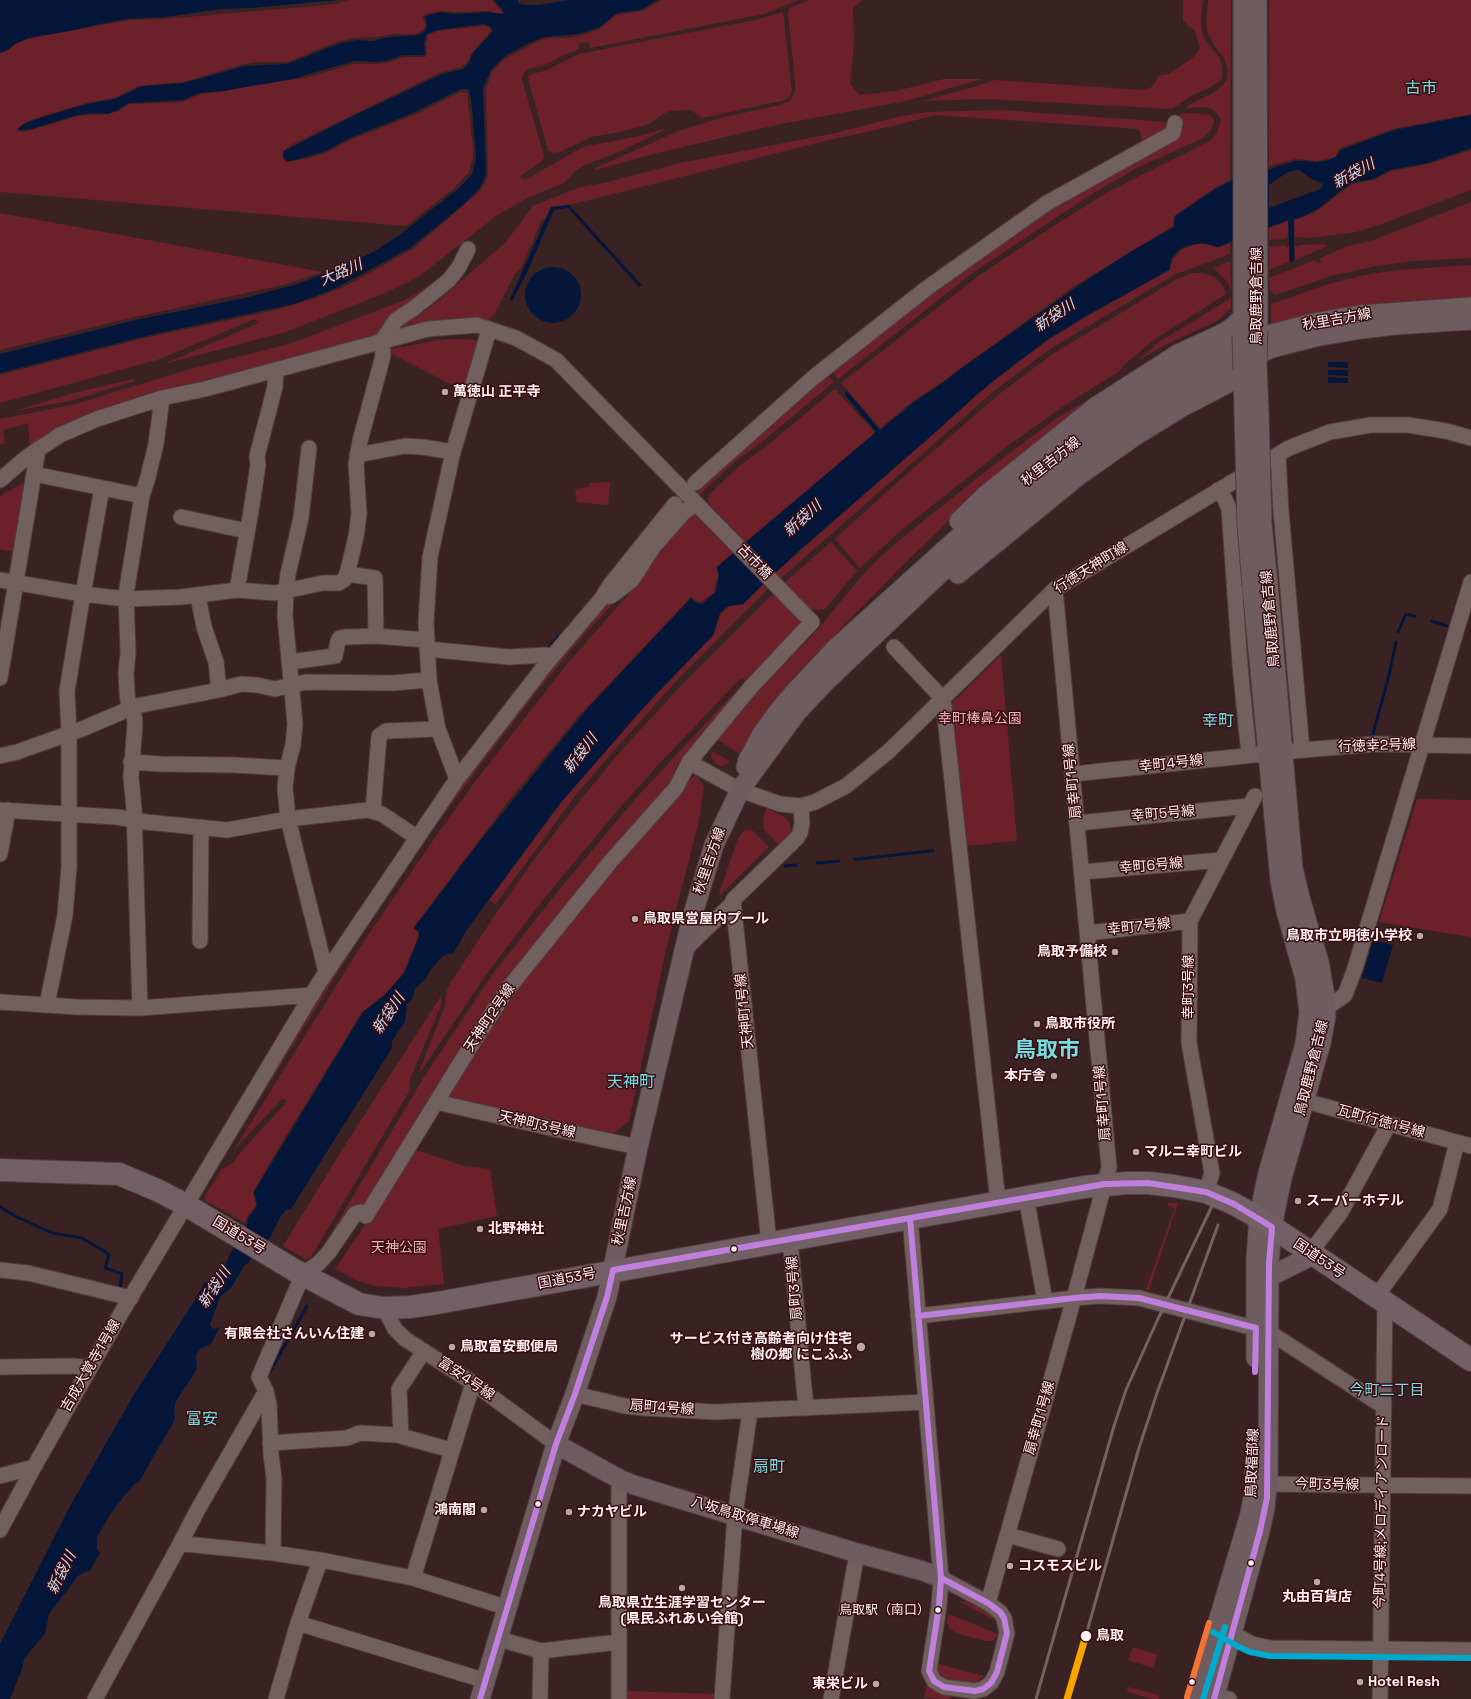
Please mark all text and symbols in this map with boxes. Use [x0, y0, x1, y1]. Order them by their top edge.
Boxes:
district label: 古市 [1405, 79, 1437, 99]
water label: 新袋川 [1330, 155, 1378, 193]
street label: 鳥取鹿野倉吉線 [1249, 247, 1265, 345]
water label: 大路川 [317, 256, 365, 290]
water label: 新袋川 [1031, 296, 1079, 336]
street label: 秋里吉方線 [1301, 306, 1373, 334]
place label: 萬徳山 正平寺 [453, 384, 541, 400]
marker: 萬徳山 正平寺 [440, 387, 450, 397]
street label: 秋里吉方線 [1018, 434, 1084, 490]
water label: 新袋川 [780, 497, 826, 541]
street label: 行徳天神町線 [1051, 539, 1131, 597]
street label: 古市橋 [733, 541, 775, 583]
street label: 鳥取鹿野倉吉線 [1258, 569, 1284, 669]
park label: 幸町棒鼻公園 [938, 711, 1022, 727]
district label: 幸町 [1202, 712, 1234, 732]
water label: 新袋川 [560, 731, 602, 777]
street label: 行徳幸2号線 [1338, 736, 1416, 756]
street label: 扇幸町1号線 [1061, 742, 1085, 820]
street label: 幸町4号線 [1138, 752, 1204, 776]
street label: 幸町5号線 [1130, 803, 1196, 825]
street label: 秋里吉方線 [691, 825, 729, 897]
street label: 幸町6号線 [1118, 855, 1184, 877]
place label: 鳥取県営屋内プール [643, 911, 769, 927]
marker: 鳥取県営屋内プール [630, 914, 640, 924]
street label: 幸町7号線 [1106, 915, 1172, 939]
place label: 鳥取市立明徳小学校 [1286, 928, 1412, 944]
marker: 鳥取市立明徳小学校 [1415, 931, 1425, 941]
place label: 鳥取予備校 [1037, 944, 1107, 960]
marker: 鳥取予備校 [1110, 947, 1120, 957]
street label: 幸町3号線 [1181, 955, 1197, 1019]
street label: 天神町1号線 [733, 972, 757, 1050]
street label: 天神町2号線 [461, 981, 519, 1055]
water label: 新袋川 [369, 990, 409, 1038]
place label: 鳥取市役所 [1045, 1016, 1115, 1032]
street label: 鳥取鹿野倉吉線 [1292, 1018, 1332, 1118]
marker: 鳥取市役所 [1032, 1019, 1042, 1029]
district label: 鳥取市 [1014, 1038, 1080, 1064]
street label: 扇幸町1号線 [1091, 1064, 1115, 1142]
place label: 本庁舎 [1004, 1068, 1046, 1084]
marker: 本庁舎 [1049, 1071, 1059, 1081]
district label: 天神町 [607, 1073, 655, 1093]
street label: 瓦町行徳1号線 [1335, 1102, 1427, 1142]
street label: 天神町3号線 [497, 1108, 577, 1142]
place label: マルニ幸町ビル [1144, 1144, 1242, 1160]
marker: マルニ幸町ビル [1131, 1147, 1141, 1157]
street label: 秋里吉方線 [610, 1175, 640, 1247]
place label: スーパーホテル [1306, 1193, 1404, 1209]
marker: スーパーホテル [1293, 1196, 1303, 1206]
street label: 国道53号 [209, 1214, 269, 1258]
place label: 北野神社 [488, 1221, 544, 1237]
marker: 北野神社 [475, 1224, 485, 1234]
street label: 国道53号 [1290, 1236, 1348, 1282]
park label: 天神公園 [371, 1240, 427, 1256]
unlabelled marker [729, 1244, 739, 1254]
street label: 扇町3号線 [784, 1255, 806, 1321]
water label: 新袋川 [195, 1264, 235, 1312]
street label: 国道53号 [537, 1265, 597, 1293]
street label: 吉成大覚寺1号線 [58, 1317, 124, 1415]
place label: 有限会社さんいん住建 [224, 1326, 364, 1342]
marker: 有限会社さんいん住建 [367, 1329, 377, 1339]
place label: サービス付き高齢者向け住宅 樹の郷 にこふふ [670, 1331, 852, 1364]
place label: 鳥取富安郵便局 [460, 1339, 558, 1355]
marker: サービス付き高齢者向け住宅 樹の郷 にこふふ [855, 1341, 867, 1353]
marker: 鳥取富安郵便局 [447, 1342, 457, 1352]
street label: 富安4号線 [434, 1354, 498, 1404]
street label: 扇幸町1号線 [1021, 1379, 1059, 1457]
district label: 今町二丁目 [1350, 1382, 1424, 1400]
street label: 扇町4号線 [629, 1397, 695, 1419]
district label: 富安 [186, 1410, 218, 1430]
street label: 今町4号線;メロディアンロード [1372, 1415, 1392, 1609]
street label: 鳥取福部線 [1243, 1428, 1263, 1498]
district label: 扇町 [753, 1458, 785, 1478]
street label: 今町3号線 [1295, 1476, 1359, 1494]
street label: 八坂鳥取停車場線 [689, 1494, 801, 1542]
unlabelled marker [533, 1499, 543, 1509]
place label: 鴻南閣 [434, 1502, 476, 1518]
place label: ナカヤビル [577, 1504, 647, 1520]
marker: 鴻南閣 [479, 1505, 489, 1515]
marker: ナカヤビル [564, 1507, 574, 1517]
water label: 新袋川 [44, 1549, 80, 1597]
place label: コスモスビル [1018, 1558, 1102, 1574]
unlabelled marker [1246, 1558, 1256, 1568]
marker: コスモスビル [1005, 1561, 1015, 1571]
marker: 丸由百貨店 [1312, 1577, 1322, 1587]
marker: 鳥取県立生涯学習センター (県民ふれあい会館) [677, 1583, 687, 1593]
place label: 丸由百貨店 [1282, 1589, 1352, 1605]
place label: 鳥取県立生涯学習センター (県民ふれあい会館) [598, 1595, 766, 1628]
place label: 鳥取駅（南口） [839, 1602, 930, 1618]
marker: 鳥取駅（南口） [933, 1605, 943, 1615]
place label: 鳥取 [1096, 1628, 1124, 1644]
marker: 鳥取 [1079, 1629, 1093, 1643]
place label: Hotel Resh [1368, 1674, 1440, 1690]
place label: 東栄ビル [812, 1676, 868, 1692]
unlabelled marker [1187, 1677, 1197, 1687]
marker: Hotel Resh [1355, 1677, 1365, 1687]
marker: 東栄ビル [871, 1679, 881, 1689]

